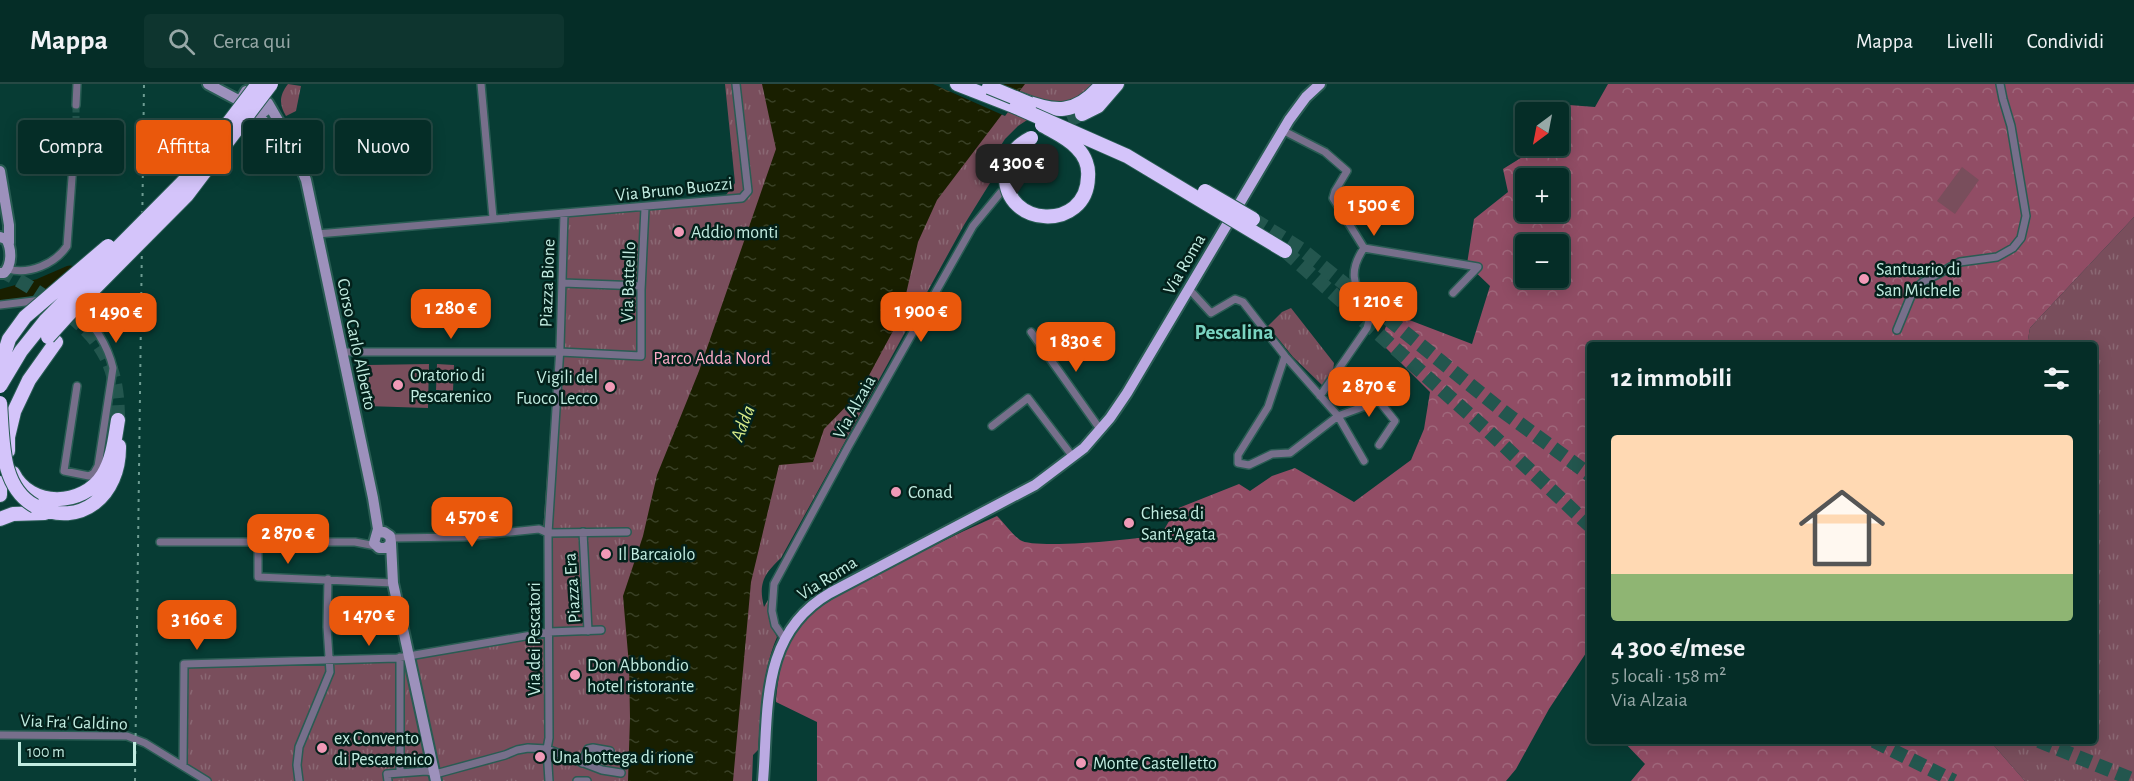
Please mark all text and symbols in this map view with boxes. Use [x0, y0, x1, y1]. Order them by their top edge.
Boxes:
search box [144, 14, 564, 68]
icon: search [165, 25, 198, 58]
text: Mappa [30, 27, 108, 55]
text: Cerca qui [213, 30, 291, 52]
text: Mappa [1856, 31, 1913, 52]
text: Livelli [1946, 31, 1994, 52]
text: Condividi [2027, 31, 2104, 52]
north arrow [1515, 102, 1569, 156]
map controls [1515, 102, 1569, 288]
chip: Compra [18, 120, 124, 174]
chip: Affitta [136, 120, 231, 174]
chip: Filtri [243, 120, 323, 174]
chip: Nuovo [335, 120, 431, 174]
pin: 4 300 € [962, 144, 1072, 195]
text: 4 300 € [990, 153, 1044, 173]
button: + [1515, 168, 1569, 222]
street label: Via Bruno Buozzi [615, 175, 734, 205]
pin: 1 500 € [1319, 186, 1429, 237]
text: 1 500 € [1348, 195, 1400, 215]
place label: Addio monti [691, 224, 778, 242]
marker: Addio monti [672, 225, 686, 239]
street label: Via Roma [1160, 231, 1209, 298]
button: − [1515, 234, 1569, 288]
street label: Piazza Bione [537, 239, 559, 328]
street label: Via Battello [619, 241, 639, 323]
place label: Santuario di San Michele [1876, 261, 1960, 300]
marker: Santuario di San Michele [1857, 272, 1871, 286]
street label: Corso Carlo Alberto [333, 277, 379, 412]
pin: 1 210 € [1323, 282, 1433, 333]
pin: 1 280 € [396, 289, 506, 340]
text: 1 210 € [1353, 291, 1403, 311]
pin: 1 900 € [866, 292, 976, 343]
pin: 1 490 € [61, 293, 171, 344]
text: 1 280 € [425, 298, 477, 318]
text: 1 900 € [894, 301, 948, 321]
text: 1 490 € [90, 302, 142, 322]
pin: 1 830 € [1021, 322, 1131, 373]
district label: Pescalina [1194, 322, 1274, 343]
text: 1 830 € [1050, 331, 1102, 351]
park label: Parco Adda Nord [653, 350, 771, 368]
icon: filters [2040, 362, 2073, 395]
text: 12 immobili [1611, 365, 1732, 391]
place label: Oratorio di Pescarenico [410, 367, 492, 406]
pin: 2 870 € [1314, 367, 1424, 418]
place label: Vigili del Fuoco Lecco [516, 369, 598, 408]
street label: Via Alzaia [830, 373, 879, 442]
text: 2 870 € [1342, 376, 1396, 396]
marker: Oratorio di Pescarenico [391, 378, 405, 392]
marker: Vigili del Fuoco Lecco [603, 380, 617, 394]
water label: Adda [727, 402, 759, 445]
icon: home [1788, 474, 1896, 582]
place label: Conad [908, 484, 953, 502]
marker: Conad [889, 485, 903, 499]
pin: 4 570 € [417, 497, 527, 548]
place label: Chiesa di Sant'Agata [1141, 505, 1216, 544]
text: 4 570 € [445, 506, 499, 526]
pin: 2 870 € [233, 514, 343, 565]
marker: Chiesa di Sant'Agata [1122, 516, 1136, 530]
text: 2 870 € [261, 523, 315, 543]
place label: Il Barcaiolo [618, 546, 696, 564]
marker: Il Barcaiolo [599, 547, 613, 561]
street label: Piazza Era [562, 552, 584, 624]
street label: Via Roma [795, 554, 861, 604]
street label: Via dei Pescatori [526, 582, 544, 696]
pin: 1 470 € [314, 596, 424, 647]
pin: 3 160 € [142, 600, 252, 651]
text: 1 470 € [343, 605, 395, 625]
text: 3 160 € [171, 609, 223, 629]
text: 4 300 €/mese [1611, 635, 1745, 661]
place label: Don Abbondio hotel ristorante [587, 657, 694, 696]
text: 5 locali · 158 m² [1611, 666, 1726, 686]
marker: Don Abbondio hotel ristorante [568, 668, 582, 682]
text: Via Alzaia [1611, 690, 1688, 710]
street label: Via Fra' Galdino [20, 712, 128, 734]
place label: ex Convento di Pescarenico [334, 730, 433, 769]
scale bar [18, 739, 136, 766]
marker: ex Convento di Pescarenico [315, 741, 329, 755]
text: 100 m [27, 744, 65, 760]
place label: Una bottega di rione [552, 749, 694, 767]
marker: Una bottega di rione [533, 750, 547, 764]
place label: Monte Castelletto [1093, 755, 1217, 773]
marker: Monte Castelletto [1074, 756, 1088, 770]

